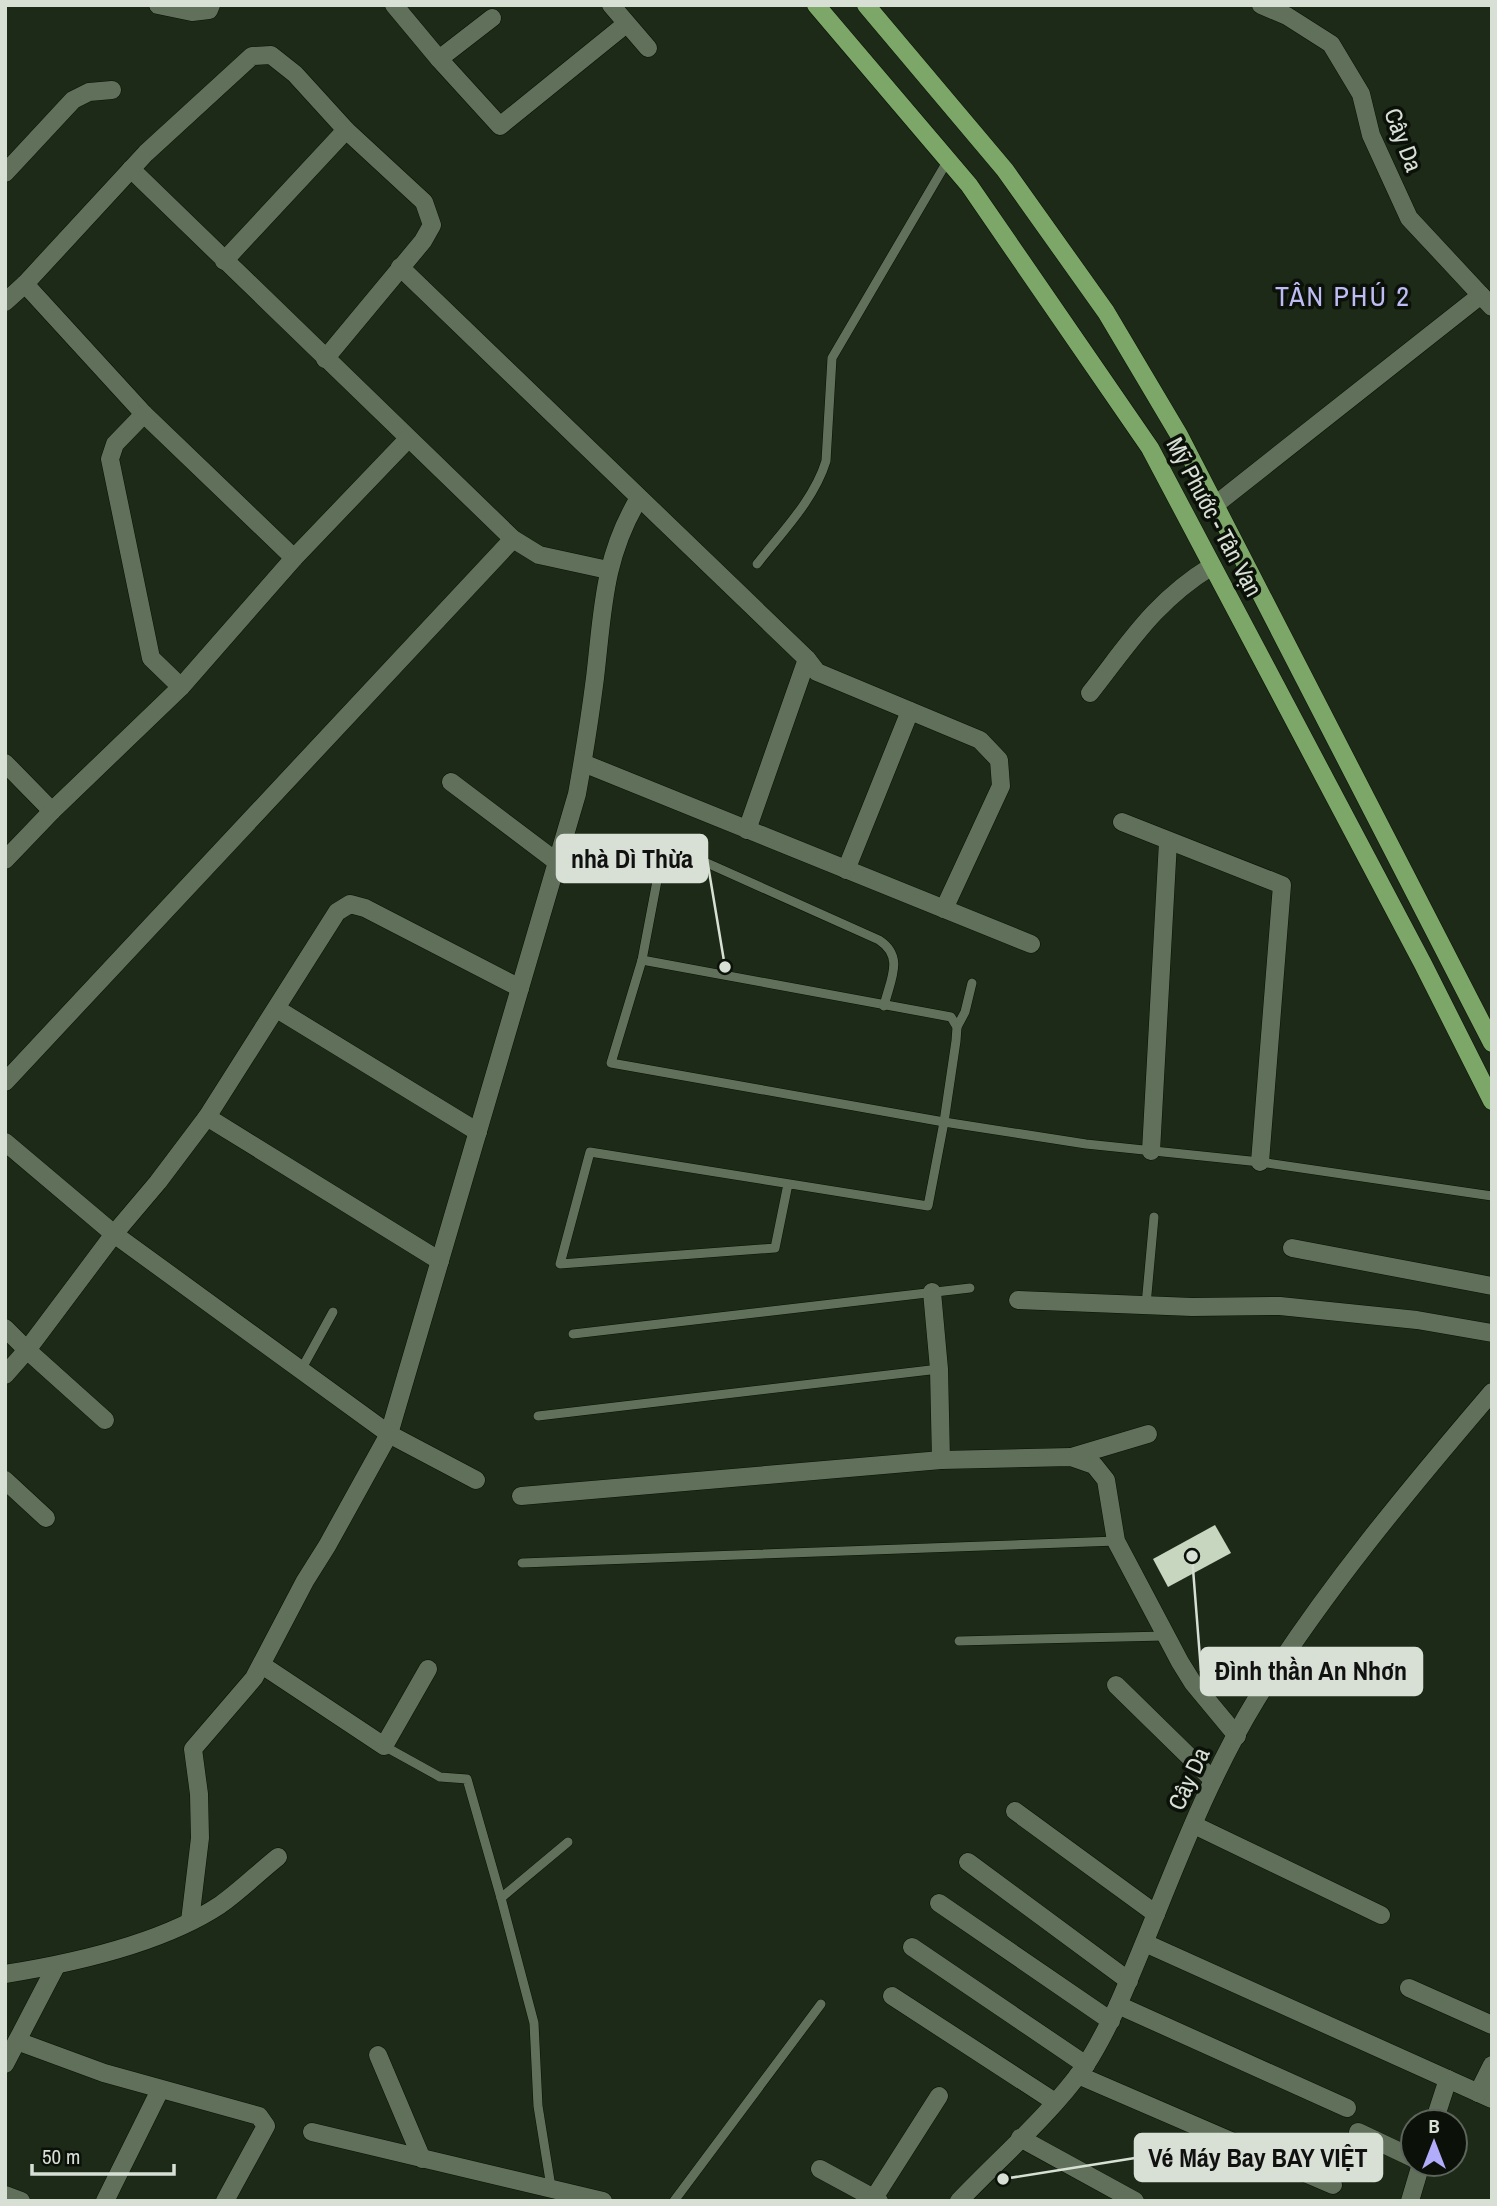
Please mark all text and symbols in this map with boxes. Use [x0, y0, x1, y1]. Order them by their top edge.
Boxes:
street label: Cây Da [1377, 103, 1431, 176]
district label: TÂN PHÚ 2 [1275, 277, 1411, 315]
street label: Mỹ Phước - Tân Vạn [1159, 431, 1270, 602]
callout: nhà Dì Thừa [557, 835, 707, 882]
text: nhà Dì Thừa [571, 841, 693, 876]
callout: Đình thần An Nhơn [1201, 1648, 1422, 1695]
text: Đình thần An Nhơn [1215, 1653, 1407, 1688]
street label: Cây Da [1160, 1742, 1216, 1815]
north arrow [1399, 2108, 1469, 2178]
text: B [1428, 2113, 1440, 2139]
scale bar [32, 2132, 173, 2176]
callout: Vé Máy Bay BAY VIỆT [1135, 2134, 1382, 2181]
text: Vé Máy Bay BAY VIỆT [1148, 2140, 1368, 2175]
text: 50 m [42, 2142, 80, 2171]

